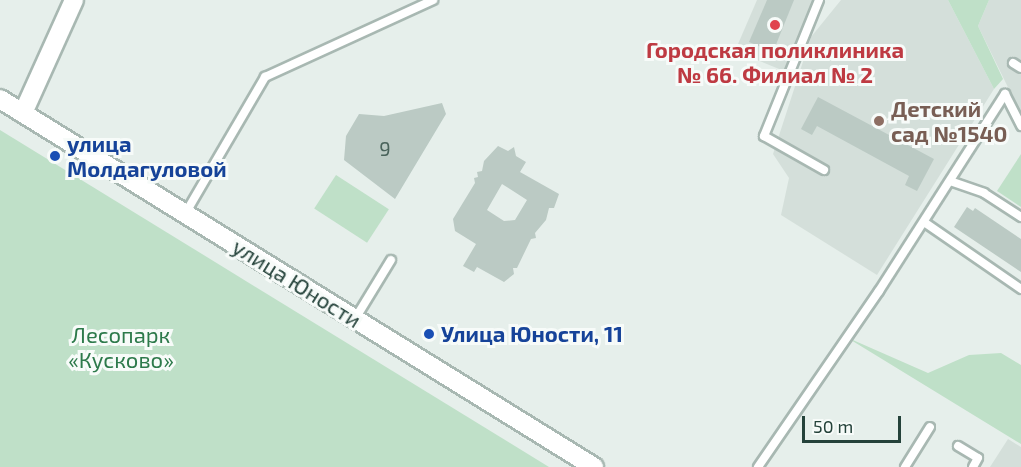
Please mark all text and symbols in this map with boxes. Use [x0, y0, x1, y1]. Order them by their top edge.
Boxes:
marker: Городская поликлиника № 66. Филиал № 2 [766, 16, 784, 34]
place label: Городская поликлиника № 66. Филиал № 2 [646, 36, 904, 88]
place label: Детский сад №1540 [891, 95, 1007, 146]
marker: Детский сад №1540 [872, 114, 886, 128]
place label: улица Молдагуловой [67, 130, 227, 182]
house number: 9 [379, 136, 391, 160]
marker: улица Молдагуловой [48, 149, 62, 163]
street label: улица Юности [228, 233, 366, 333]
park label: Лесопарк «Кусково» [68, 321, 174, 372]
place label: Улица Юности, 11 [441, 321, 623, 347]
marker: Улица Юности, 11 [422, 327, 436, 341]
scale bar [805, 404, 904, 442]
text: 50 m [813, 415, 853, 437]

